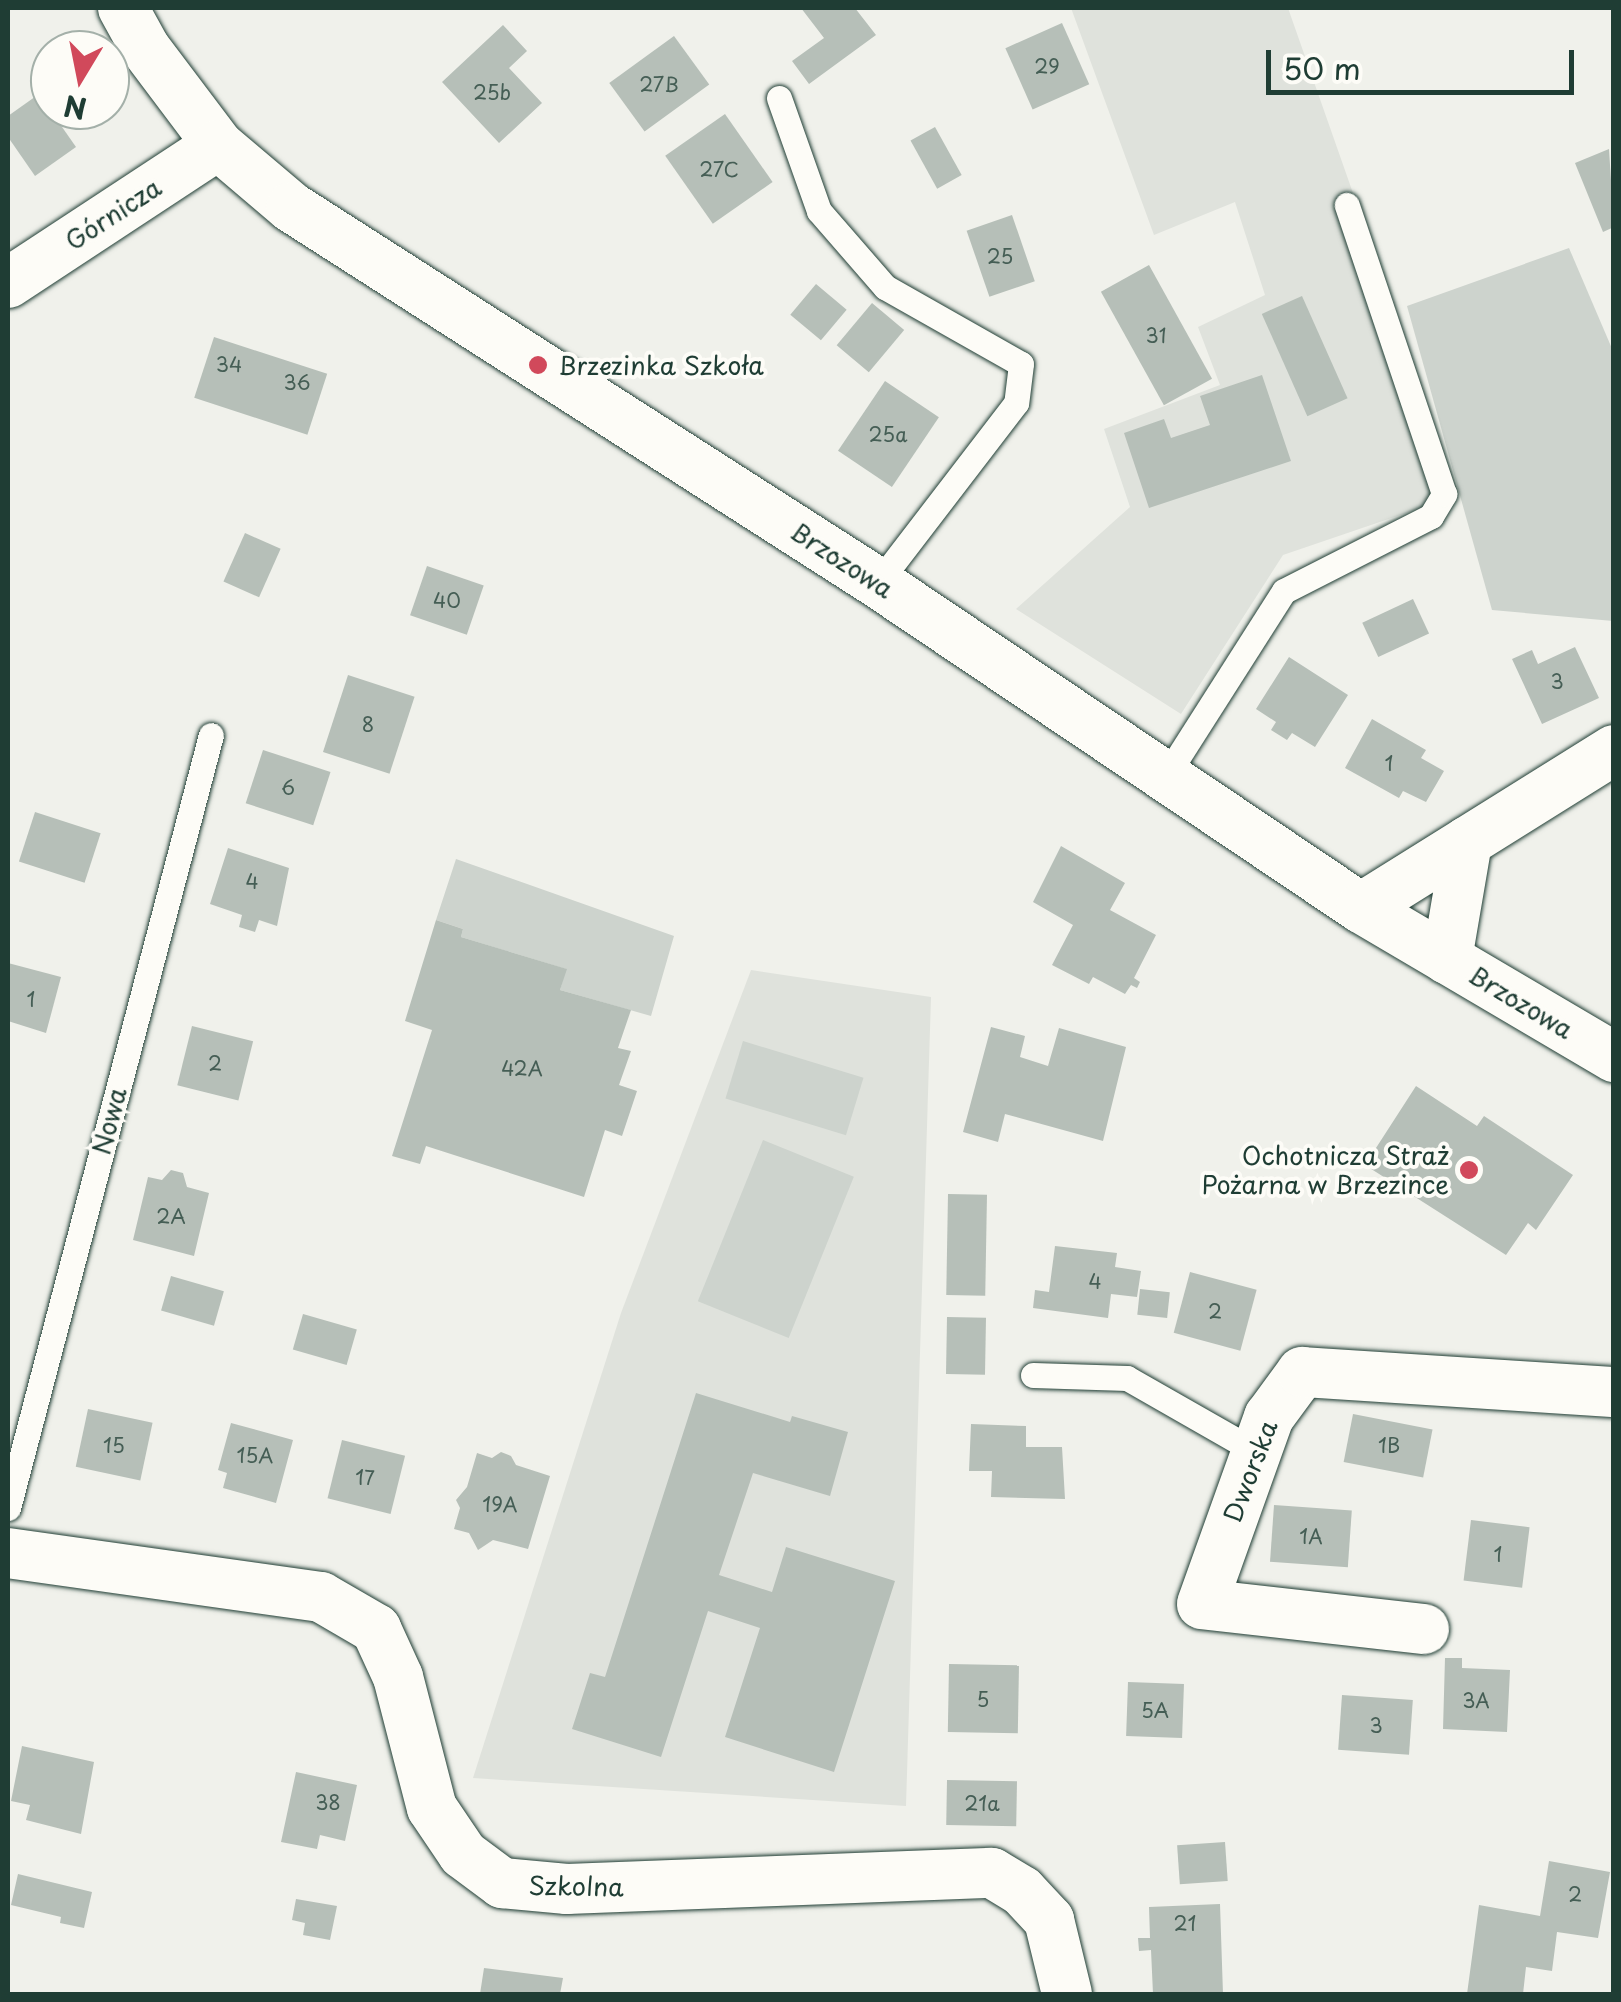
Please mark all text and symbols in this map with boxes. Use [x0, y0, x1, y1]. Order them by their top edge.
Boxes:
north arrow [30, 30, 130, 130]
scale bar [1271, 30, 1578, 92]
text: 50 m [1283, 45, 1361, 90]
house number: 29 [1034, 54, 1060, 78]
house number: 27B [639, 72, 679, 96]
house number: 25b [473, 80, 511, 104]
text: N [60, 85, 90, 131]
house number: 27C [699, 157, 739, 181]
street label: Górnicza [60, 172, 166, 256]
house number: 25 [987, 244, 1013, 268]
house number: 31 [1146, 323, 1166, 347]
place label: Brzezinka Szkoła [558, 350, 764, 380]
house number: 34 [216, 352, 242, 376]
marker: Brzezinka Szkoła [527, 354, 549, 376]
house number: 36 [283, 370, 311, 394]
house number: 25a [869, 422, 907, 446]
street label: Brzozowa [785, 516, 899, 604]
house number: 40 [433, 588, 461, 612]
house number: 3 [1550, 669, 1564, 693]
house number: 8 [362, 712, 374, 736]
house number: 1 [1385, 751, 1393, 775]
house number: 6 [281, 775, 295, 799]
house number: 4 [245, 869, 259, 893]
street label: Brzozowa [1464, 959, 1578, 1045]
house number: 1 [27, 987, 35, 1011]
house number: 2 [208, 1051, 222, 1075]
house number: 42A [501, 1056, 543, 1080]
street label: Nowa [86, 1084, 132, 1158]
place label: Ochotnicza Straż Pożarna w Brzezince [1202, 1141, 1449, 1200]
marker: Ochotnicza Straż Pożarna w Brzezince [1458, 1159, 1480, 1181]
house number: 2A [156, 1204, 186, 1228]
house number: 4 [1088, 1269, 1102, 1293]
house number: 2 [1208, 1299, 1222, 1323]
street label: Dworska [1217, 1416, 1283, 1526]
house number: 15 [103, 1433, 125, 1457]
house number: 1B [1378, 1433, 1400, 1457]
house number: 15A [237, 1443, 273, 1467]
house number: 17 [355, 1465, 375, 1489]
house number: 19A [482, 1492, 518, 1516]
house number: 1A [1299, 1524, 1323, 1548]
house number: 1 [1494, 1542, 1502, 1566]
house number: 5 [977, 1687, 989, 1711]
house number: 3A [1462, 1688, 1490, 1712]
house number: 5A [1141, 1698, 1169, 1722]
house number: 3 [1369, 1713, 1383, 1737]
house number: 38 [315, 1790, 341, 1814]
house number: 21a [964, 1791, 1000, 1815]
street label: Szkolna [528, 1870, 624, 1902]
house number: 2 [1568, 1882, 1582, 1906]
house number: 21 [1173, 1911, 1197, 1935]

